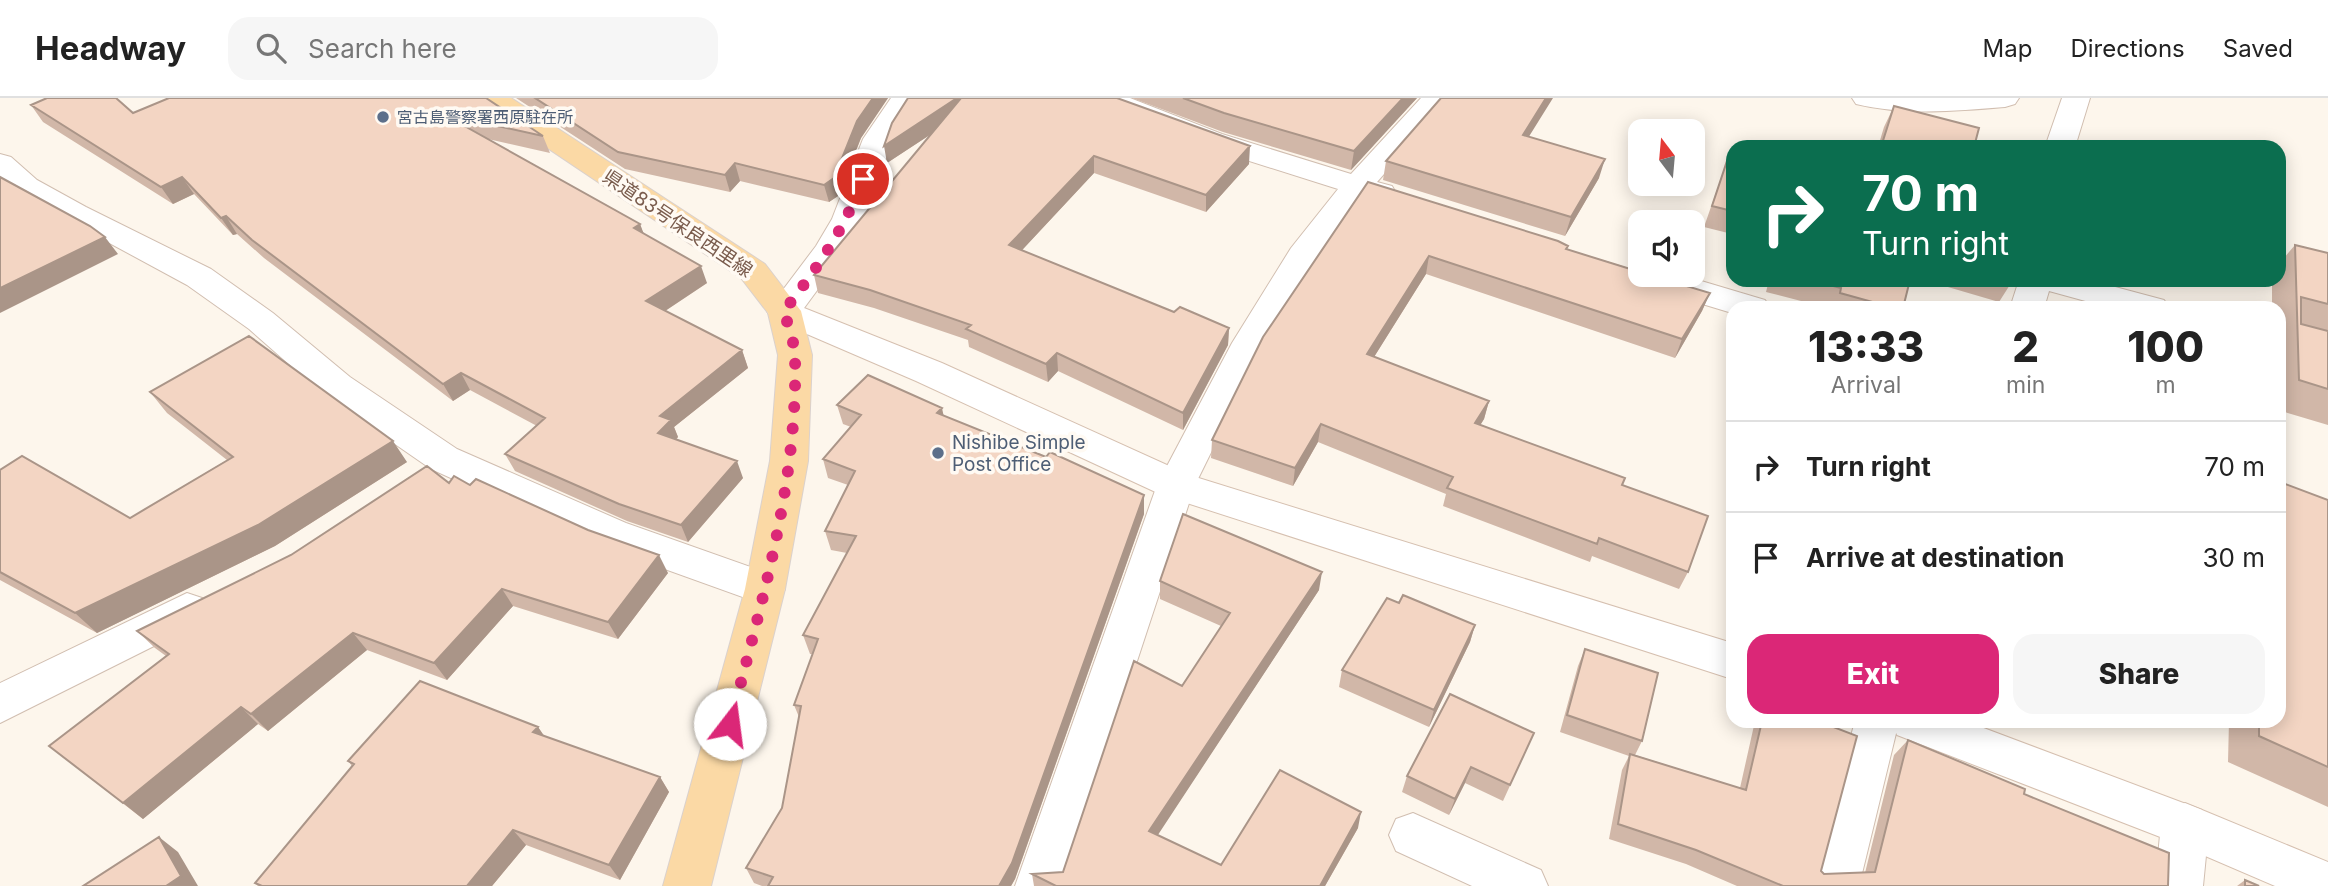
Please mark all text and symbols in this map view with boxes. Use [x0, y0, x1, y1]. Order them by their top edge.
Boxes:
search box [228, 17, 718, 80]
text: Headway [35, 28, 186, 68]
icon: search [252, 29, 290, 67]
text: Search here [308, 33, 457, 64]
text: Map [1983, 34, 2032, 63]
text: Directions [2070, 34, 2185, 63]
text: Saved [2223, 34, 2293, 63]
place label: 宮古島警察署西原駐在所 [397, 107, 573, 127]
marker: 宮古島警察署西原駐在所 [375, 109, 391, 125]
north arrow [1628, 119, 1704, 196]
map controls [1628, 119, 1705, 287]
pin [833, 149, 893, 209]
icon: arrive [844, 160, 882, 198]
text: 70 m [1862, 164, 1979, 223]
street label: 県道83号保良西里線 [599, 165, 757, 282]
icon: right [1747, 168, 1838, 259]
button: sound [1628, 210, 1705, 287]
text: Turn right [1862, 224, 2009, 263]
text: 13:33 [1808, 321, 1924, 372]
text: 2 [2012, 321, 2039, 372]
text: 100 [2127, 321, 2204, 372]
text: Arrival [1831, 371, 1901, 399]
text: min [2006, 371, 2045, 399]
text: m [2156, 371, 2176, 399]
place label: Nishibe Simple Post Office [952, 431, 1086, 476]
marker: Nishibe Simple Post Office [930, 445, 946, 461]
icon: right [1747, 448, 1785, 486]
text: Turn right [1806, 451, 1931, 482]
text: 70 m [2204, 451, 2265, 482]
icon: arrive [1747, 539, 1785, 577]
text: Arrive at destination [1806, 542, 2065, 573]
text: 30 m [2202, 542, 2265, 573]
button: Exit [1747, 634, 1999, 714]
button: Share [2013, 634, 2265, 714]
position arrow [693, 687, 767, 761]

